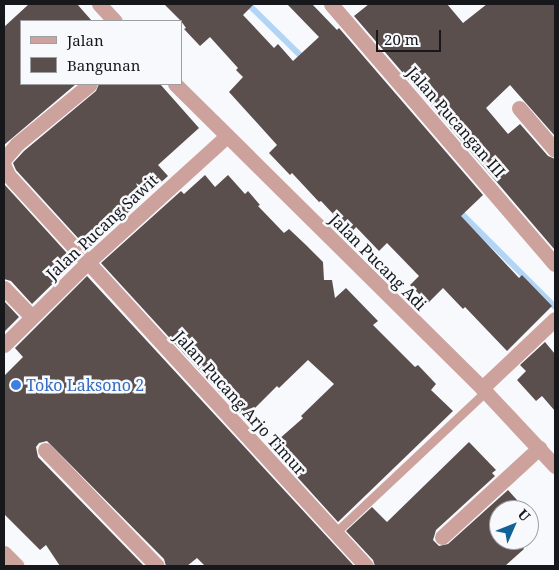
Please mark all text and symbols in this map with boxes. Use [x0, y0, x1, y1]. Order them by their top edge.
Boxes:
legend [20, 20, 182, 85]
scale bar [379, 20, 444, 52]
text: 20 m [384, 29, 419, 49]
text: Jalan [67, 30, 104, 50]
text: Bangunan [67, 55, 140, 75]
street label: Jalan Pucangan III [403, 63, 509, 181]
street label: Jalan Pucang Sawit [42, 170, 162, 284]
street label: Jalan Pucang Adi [326, 210, 430, 314]
street label: Jalan Pucang Arjo Timur [170, 327, 310, 479]
place label: Toko Laksono 2 [26, 375, 144, 395]
marker: Toko Laksono 2 [10, 379, 22, 391]
north arrow [489, 500, 539, 550]
text: U [514, 505, 535, 525]

